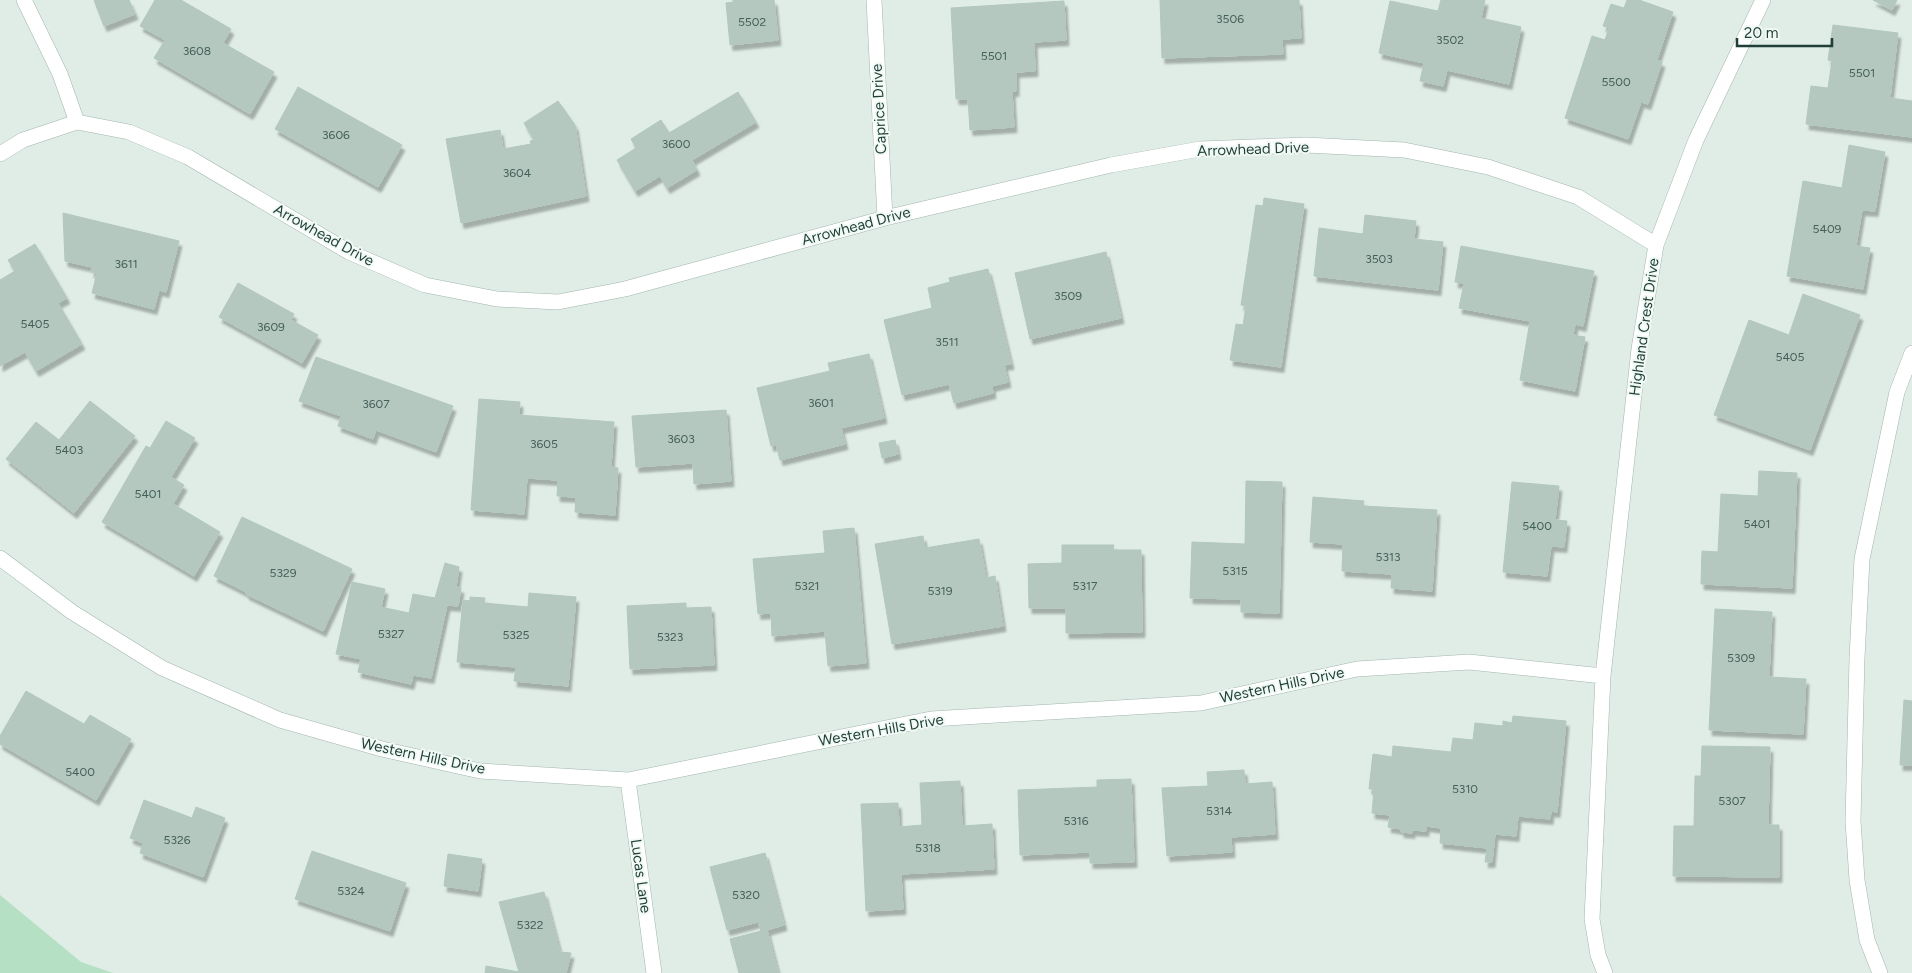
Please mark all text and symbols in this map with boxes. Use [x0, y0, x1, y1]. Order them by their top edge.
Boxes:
house number: 3506 [1216, 12, 1244, 26]
house number: 5502 [738, 15, 766, 29]
scale bar [1737, 15, 1832, 47]
text: 20 m [1744, 24, 1778, 42]
house number: 3502 [1436, 33, 1464, 47]
house number: 3608 [183, 44, 211, 58]
house number: 5501 [981, 49, 1007, 63]
street label: Caprice Drive [868, 63, 890, 155]
house number: 5501 [1849, 66, 1875, 80]
house number: 5500 [1601, 75, 1631, 89]
house number: 3606 [322, 128, 350, 142]
house number: 3600 [662, 137, 691, 151]
street label: Arrowhead Drive [1197, 138, 1309, 160]
house number: 3604 [503, 166, 532, 180]
street label: Arrowhead Drive [271, 200, 377, 270]
street label: Arrowhead Drive [800, 203, 912, 249]
house number: 5409 [1813, 222, 1842, 236]
house number: 3503 [1365, 252, 1393, 266]
house number: 3611 [114, 257, 138, 271]
street label: Highland Crest Drive [1625, 257, 1663, 397]
house number: 3509 [1054, 289, 1082, 303]
house number: 5405 [21, 317, 50, 331]
house number: 3609 [257, 320, 285, 334]
house number: 3511 [935, 335, 959, 349]
house number: 5405 [1776, 350, 1805, 364]
house number: 3601 [808, 396, 834, 410]
house number: 3607 [362, 397, 390, 411]
house number: 3603 [667, 432, 695, 446]
house number: 3605 [530, 437, 558, 451]
house number: 5403 [55, 443, 83, 457]
house number: 5401 [134, 487, 162, 501]
house number: 5401 [1743, 517, 1771, 531]
house number: 5400 [1522, 519, 1552, 533]
house number: 5313 [1376, 550, 1400, 564]
house number: 5315 [1222, 564, 1248, 578]
house number: 5329 [270, 566, 297, 580]
house number: 5321 [794, 579, 820, 593]
house number: 5317 [1073, 579, 1098, 593]
house number: 5319 [927, 584, 953, 598]
house number: 5327 [378, 627, 405, 641]
house number: 5325 [502, 628, 530, 642]
house number: 5323 [657, 630, 683, 644]
house number: 5309 [1727, 651, 1755, 665]
street label: Western Hills Drive [1218, 663, 1346, 707]
street label: Western Hills Drive [817, 710, 945, 750]
street label: Western Hills Drive [359, 734, 487, 778]
house number: 5400 [65, 765, 95, 779]
house number: 5310 [1452, 782, 1478, 796]
house number: 5307 [1718, 794, 1746, 808]
house number: 5314 [1206, 804, 1232, 818]
house number: 5316 [1063, 814, 1089, 828]
house number: 5326 [164, 833, 191, 847]
street label: Lucas Lane [627, 838, 655, 914]
house number: 5318 [915, 841, 941, 855]
house number: 5324 [337, 884, 365, 898]
house number: 5320 [732, 888, 760, 902]
house number: 5322 [517, 918, 543, 932]

